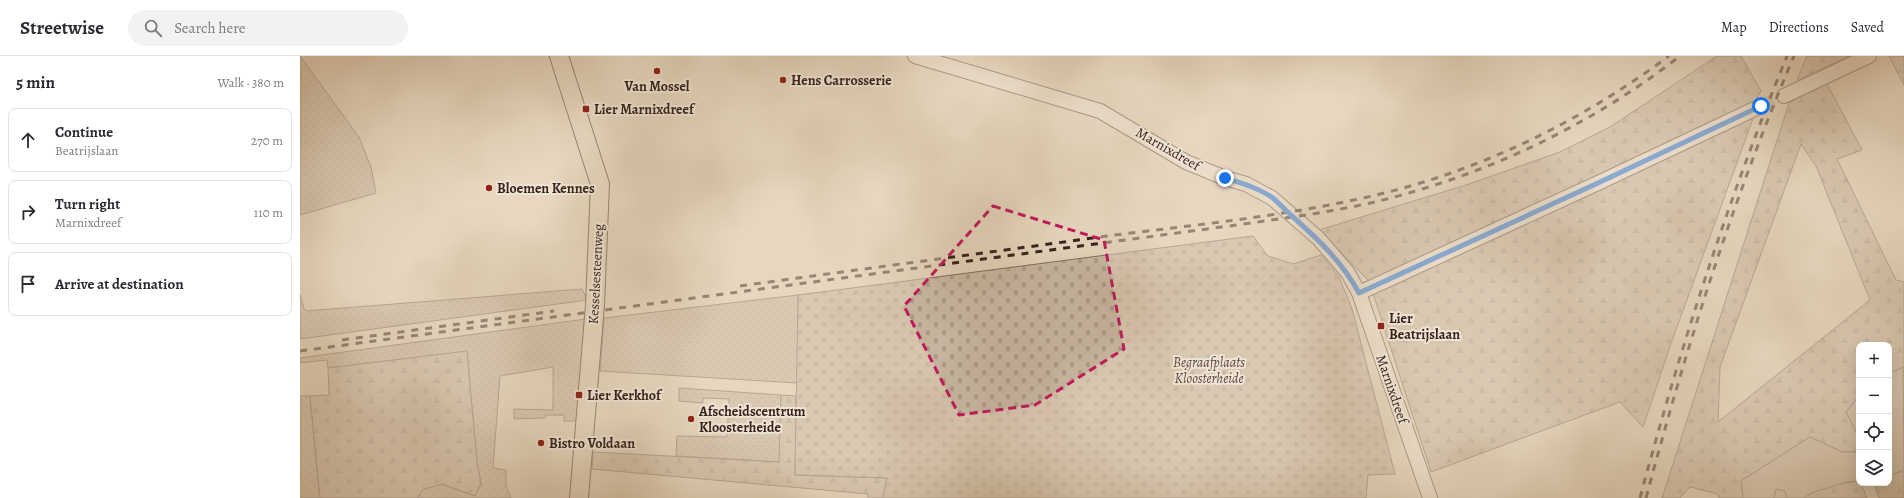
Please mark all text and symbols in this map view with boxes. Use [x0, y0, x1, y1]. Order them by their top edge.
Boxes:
search box [128, 10, 408, 46]
text: Streetwise [20, 15, 104, 41]
icon: search [142, 17, 164, 39]
text: Search here [174, 18, 245, 38]
text: Map [1721, 18, 1747, 37]
text: Directions [1769, 18, 1829, 37]
text: Saved [1851, 18, 1884, 37]
marker: Van Mossel [652, 66, 662, 76]
text: 5 min [16, 71, 55, 94]
place label: Hens Carrosserie [791, 71, 892, 90]
text: Walk · 380 m [217, 74, 284, 91]
marker: Hens Carrosserie [778, 75, 788, 85]
place label: Van Mossel [623, 77, 690, 96]
route start [1752, 97, 1770, 115]
place label: Lier Marnixdreef [594, 100, 696, 119]
marker: Lier Marnixdreef [581, 104, 591, 114]
text: Continue [55, 122, 113, 142]
street label: Marnixdreef [1132, 123, 1206, 176]
icon: ahead [17, 129, 39, 151]
text: 270 m [251, 132, 283, 149]
text: Beatrijslaan [55, 142, 118, 159]
route end [1216, 169, 1234, 187]
place label: Bloemen Kennes [497, 179, 595, 198]
marker: Bloemen Kennes [484, 183, 494, 193]
text: Turn right [55, 194, 120, 214]
icon: right [17, 201, 39, 223]
text: 110 m [254, 204, 283, 221]
text: Marnixdreef [55, 214, 121, 231]
street label: Kesselsesteenweg [584, 223, 608, 325]
icon: arrive [17, 273, 39, 295]
text: Arrive at destination [55, 274, 184, 294]
place label: Lier Beatrijslaan [1389, 309, 1460, 344]
marker: Lier Beatrijslaan [1376, 321, 1386, 331]
map controls [1856, 342, 1892, 486]
button: + [1856, 342, 1892, 378]
street label: Marnixdreef [1371, 352, 1413, 428]
park label: Begraafplaats Kloosterheide [1173, 353, 1245, 388]
button: − [1856, 378, 1892, 414]
place label: Lier Kerkhof [587, 386, 663, 405]
marker: Lier Kerkhof [574, 390, 584, 400]
place label: Afscheidscentrum Kloosterheide [698, 402, 806, 437]
marker: Afscheidscentrum Kloosterheide [686, 414, 696, 424]
button: locate [1856, 414, 1892, 450]
place label: Bistro Voldaan [549, 434, 635, 453]
marker: Bistro Voldaan [536, 438, 546, 448]
button: layers [1856, 450, 1892, 486]

